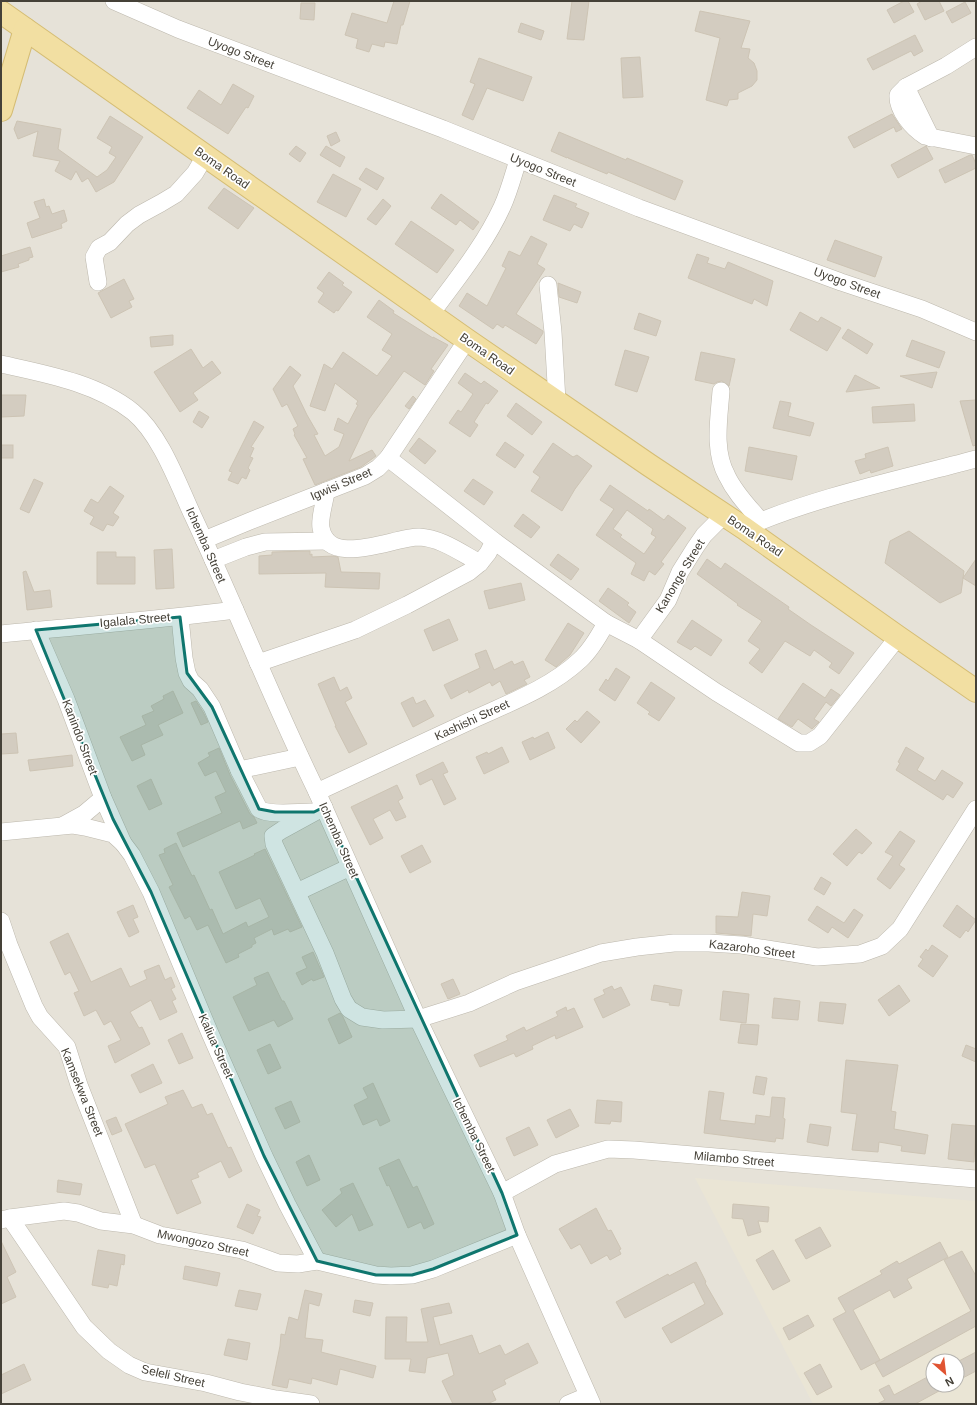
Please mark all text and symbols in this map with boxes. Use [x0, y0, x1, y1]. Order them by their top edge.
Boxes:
street label: Uyogo Street [206, 34, 277, 72]
street label: Boma Road [192, 144, 252, 192]
street label: Uyogo Street [508, 150, 579, 190]
street label: Uyogo Street [812, 264, 883, 302]
street label: Boma Road [457, 330, 517, 378]
street label: Igwisi Street [308, 465, 374, 503]
street label: Ichemba Street [183, 505, 229, 586]
street label: Boma Road [725, 512, 785, 560]
street label: Kanonge Street [653, 536, 708, 615]
street label: Igalala Street [99, 610, 171, 630]
street label: Kashishi Street [432, 696, 512, 743]
street label: Kanindo Street [59, 697, 101, 777]
street label: Ichemba Street [316, 800, 362, 881]
street label: Kazaroho Street [708, 937, 797, 961]
street label: Kaliua Street [196, 1012, 237, 1081]
street label: Kamsekwa Street [58, 1046, 106, 1139]
street label: Ichemba Street [450, 1095, 498, 1175]
street label: Milambo Street [693, 1149, 775, 1170]
street label: Mwongozo Street [156, 1226, 251, 1260]
north arrow [925, 1353, 965, 1393]
street label: Seleli Street [140, 1362, 207, 1390]
text: N [943, 1375, 956, 1389]

